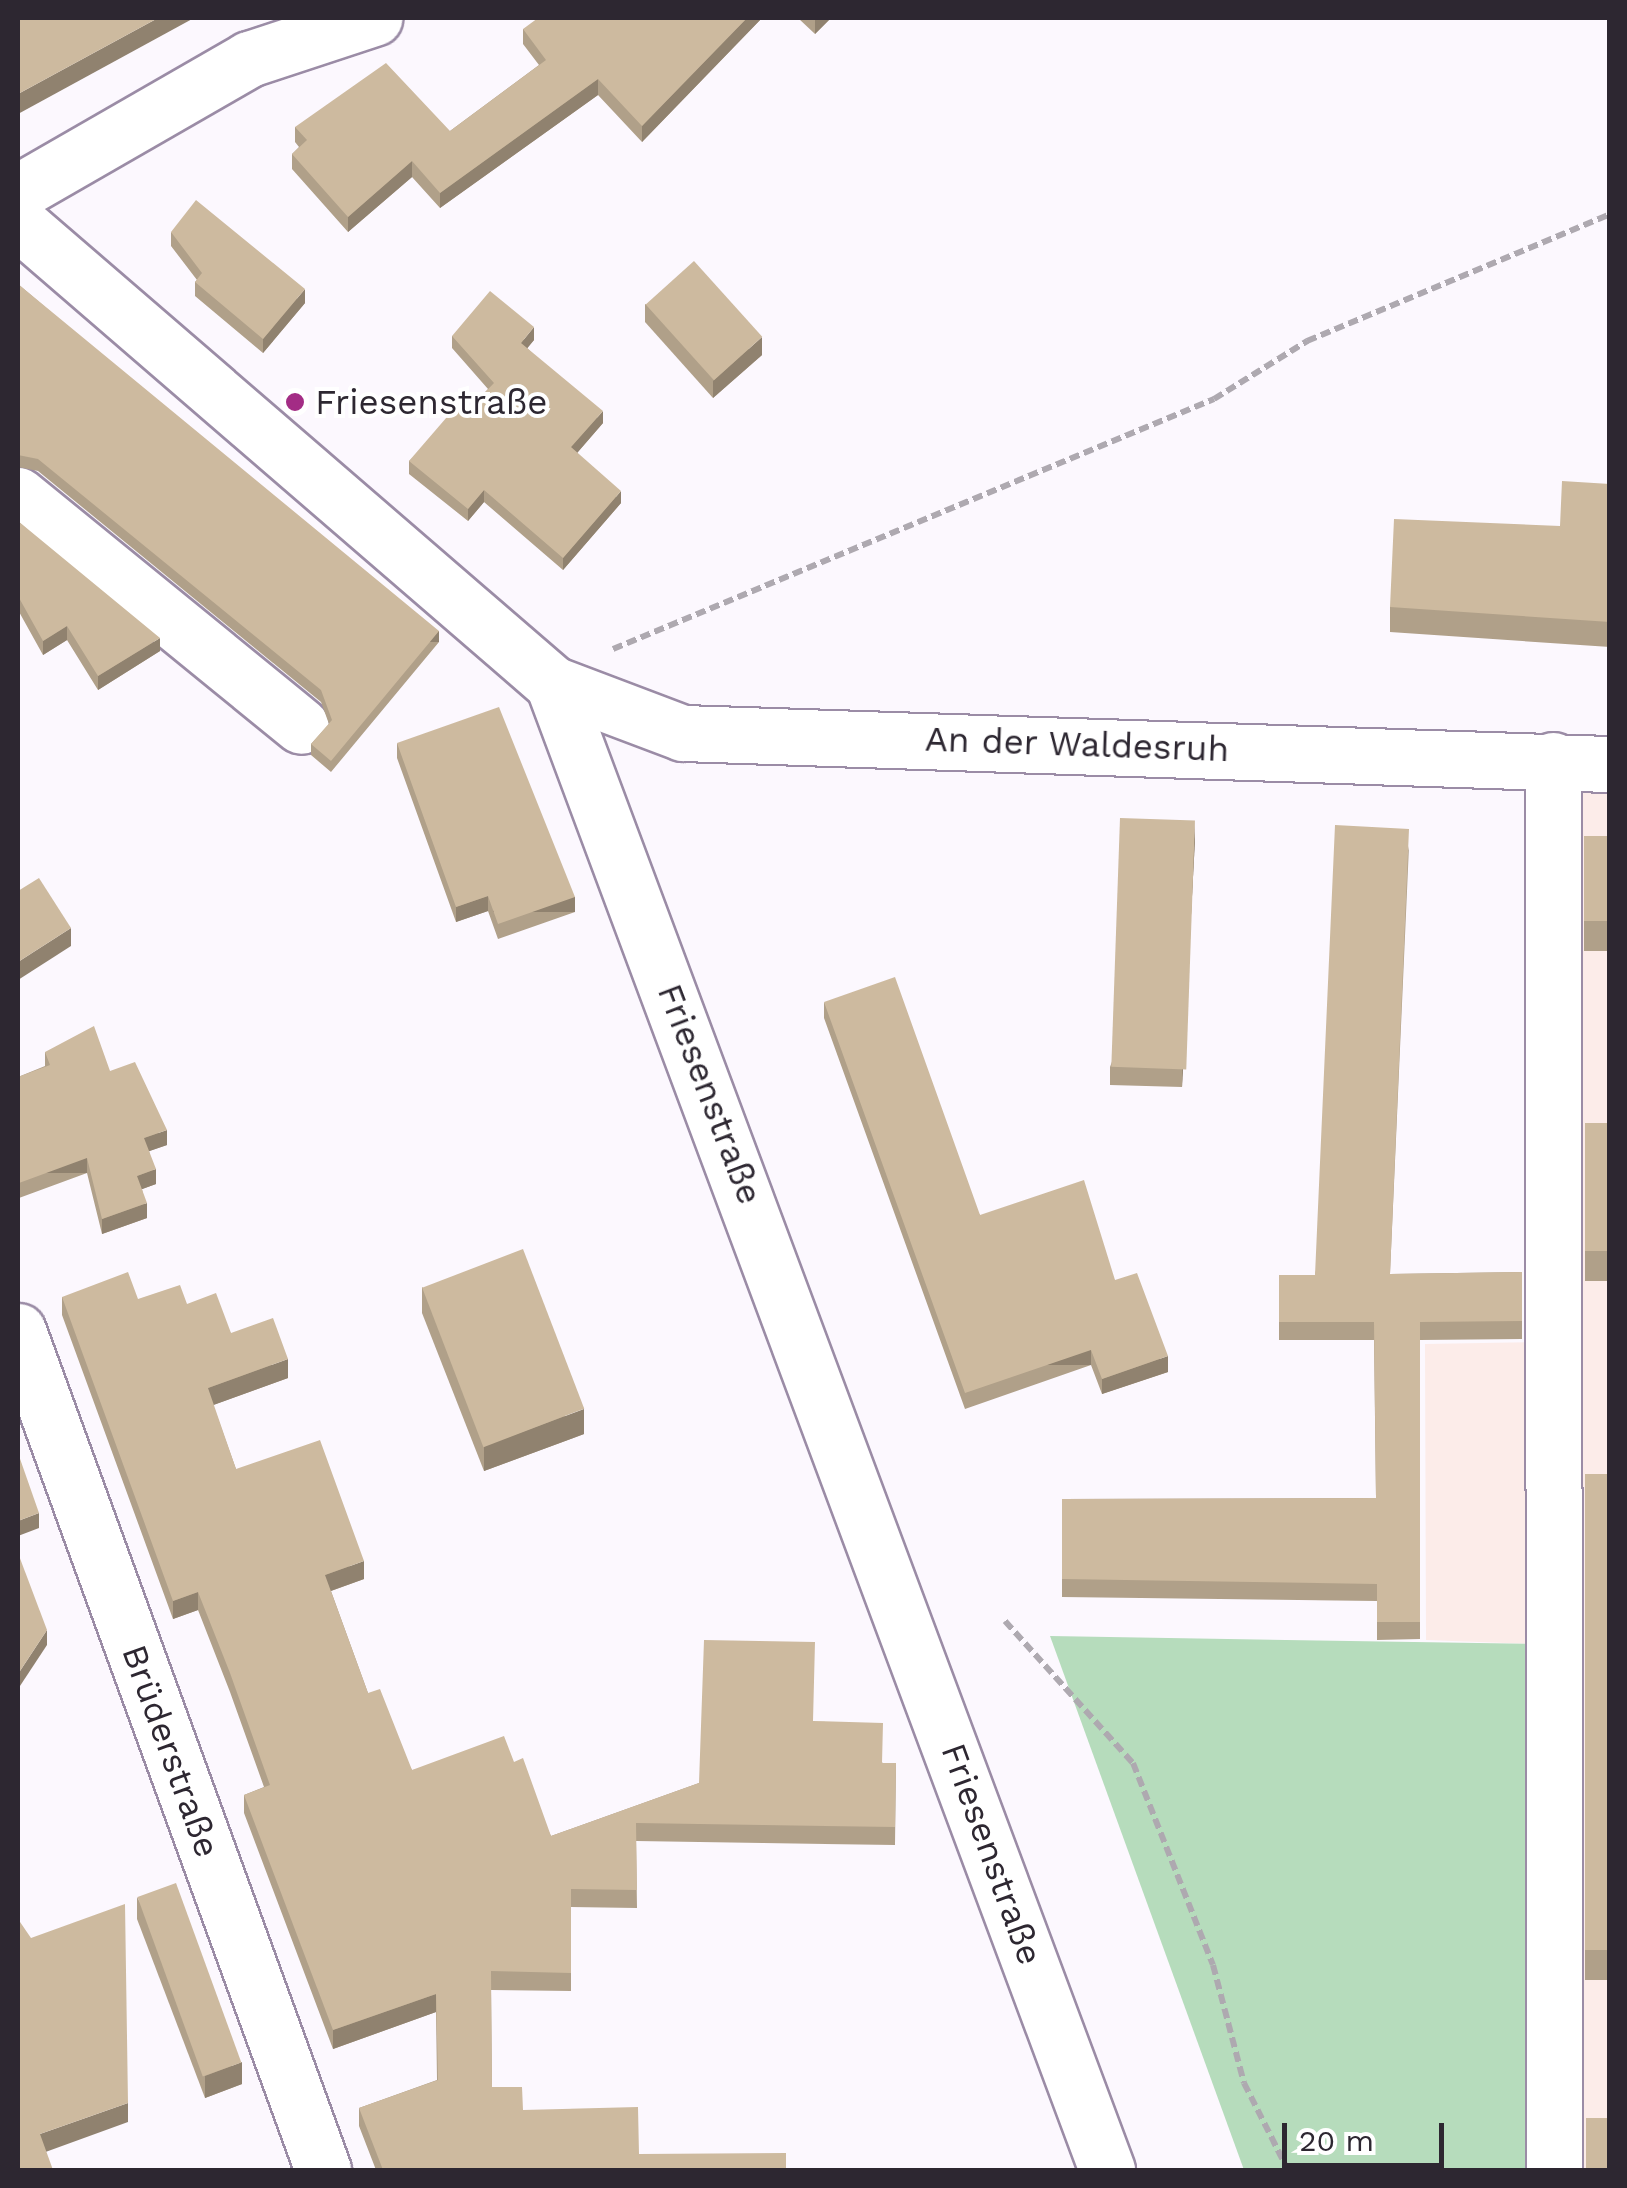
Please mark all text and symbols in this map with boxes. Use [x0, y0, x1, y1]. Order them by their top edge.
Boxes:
place label: Friesenstraße [315, 381, 548, 423]
marker: Friesenstraße [284, 391, 306, 413]
street label: An der Waldesruh [923, 718, 1231, 770]
street label: Friesenstraße [649, 978, 771, 1210]
street label: Brüderstraße [113, 1639, 229, 1863]
street label: Friesenstraße [933, 1738, 1051, 1970]
scale bar [1287, 2103, 1450, 2165]
text: 20 m [1299, 2123, 1374, 2158]

